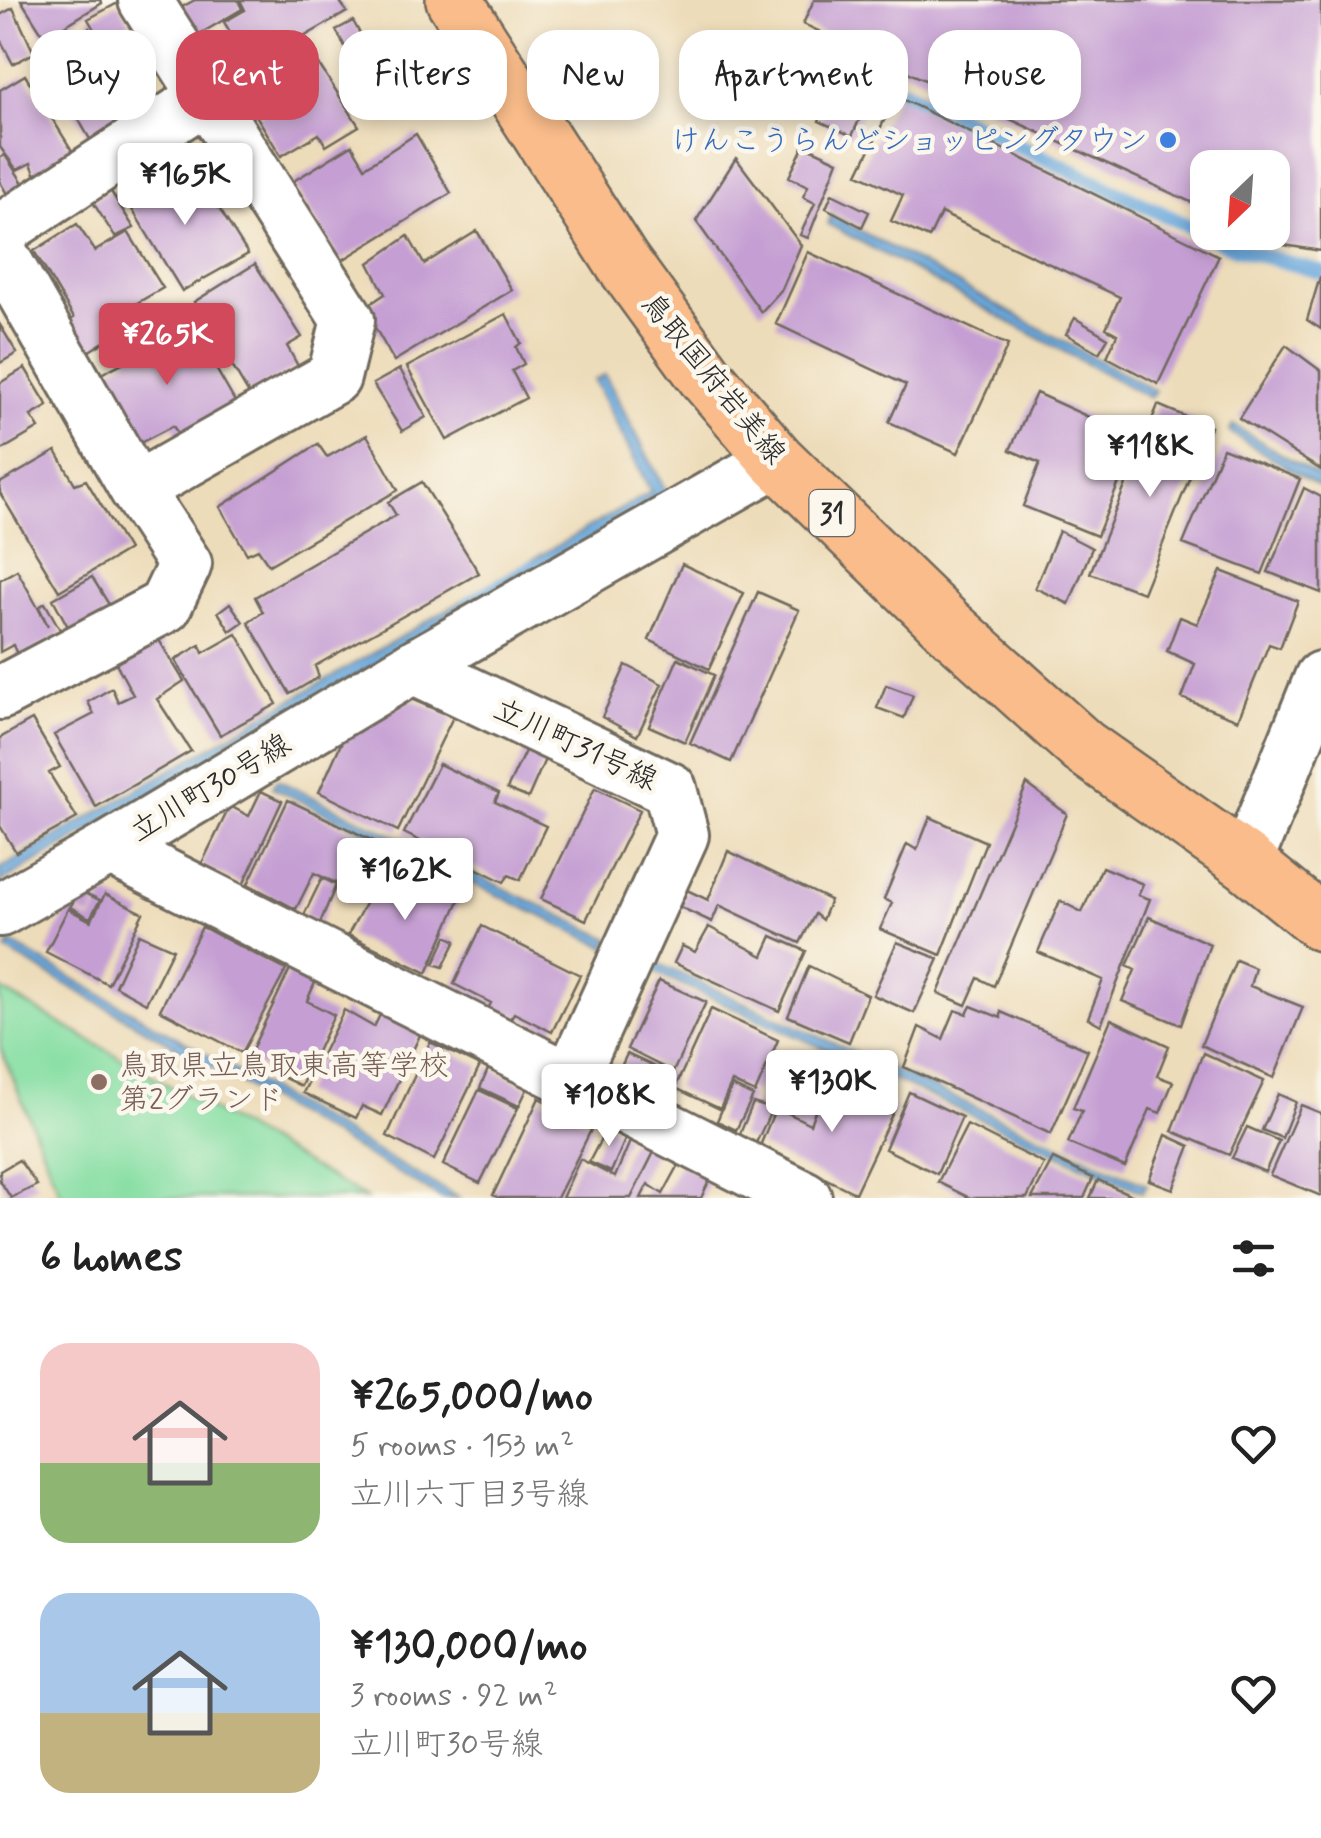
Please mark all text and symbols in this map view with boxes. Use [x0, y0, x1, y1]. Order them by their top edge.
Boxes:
chip: Buy [30, 30, 156, 120]
chip: Rent [176, 30, 319, 120]
chip: Filters [339, 30, 507, 120]
chip: New [527, 30, 659, 120]
chip: Apartment [679, 30, 908, 120]
chip: House [928, 30, 1081, 120]
place label: けんこうらんどショッピングタウン [670, 122, 1148, 161]
marker: けんこうらんどショッピングタウン [1157, 129, 1179, 151]
pin: ¥165K [115, 143, 255, 228]
north arrow [1190, 150, 1290, 250]
map controls [1190, 150, 1290, 250]
text: ¥165K [140, 154, 230, 196]
street label: 鳥取国府岩美線 [632, 285, 794, 473]
pin: ¥265K [97, 303, 237, 388]
text: ¥265K [121, 314, 213, 356]
pin: ¥118K [1080, 415, 1220, 500]
text: ¥118K [1107, 426, 1193, 468]
road number: 31 [810, 490, 854, 536]
street label: 立川町31号線 [487, 690, 664, 800]
street label: 立川町30号線 [123, 725, 298, 852]
pin: ¥162K [335, 838, 475, 923]
text: ¥162K [359, 849, 451, 891]
place label: 鳥取県立鳥取東高等学校 第2グランド [119, 1047, 449, 1120]
pin: ¥130K [762, 1050, 902, 1135]
text: ¥130K [788, 1061, 876, 1103]
pin: ¥108K [539, 1064, 679, 1149]
marker: 鳥取県立鳥取東高等学校 第2グランド [88, 1071, 110, 1093]
text: ¥108K [564, 1075, 654, 1117]
text: 6 homes [40, 1231, 183, 1286]
icon: filters [1226, 1231, 1281, 1286]
text: ¥265,000/mo [350, 1370, 593, 1425]
icon: home [120, 1383, 240, 1503]
icon: heart [1226, 1416, 1281, 1471]
text: 5 rooms · 153 m² [350, 1425, 574, 1467]
text: 立川六丁目3号線 [350, 1474, 588, 1516]
text: ¥130,000/mo [350, 1620, 588, 1675]
icon: home [120, 1633, 240, 1753]
icon: heart [1226, 1666, 1281, 1721]
text: 3 rooms · 92 m² [350, 1675, 558, 1717]
text: 立川町30号線 [350, 1724, 543, 1766]

